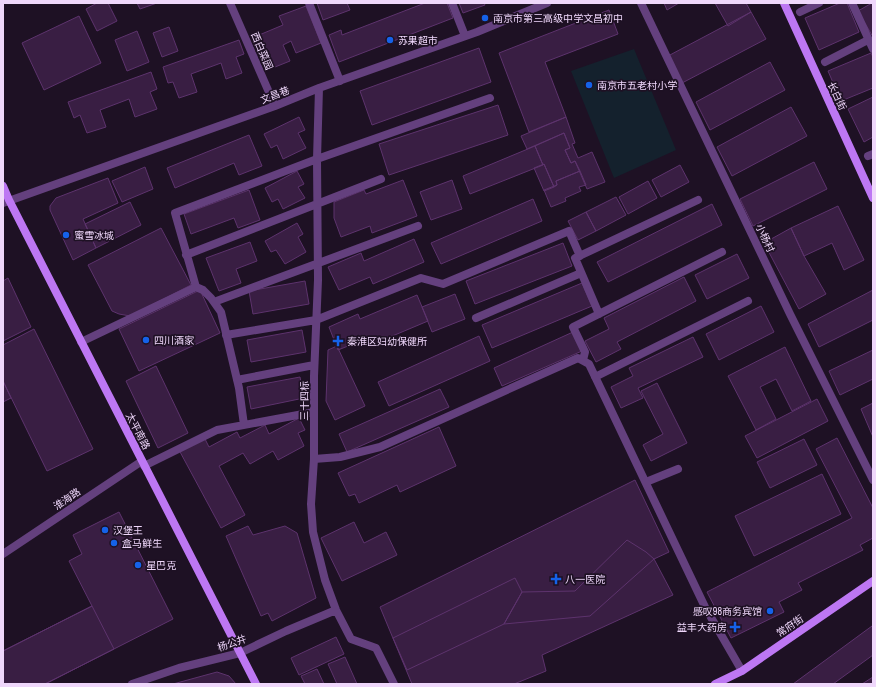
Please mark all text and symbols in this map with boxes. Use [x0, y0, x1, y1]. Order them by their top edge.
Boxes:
place label: 南京市第三高级中学文昌初中 [493, 12, 623, 25]
marker: 南京市第三高级中学文昌初中 [480, 13, 490, 23]
street label: 西白菜园 [248, 30, 276, 72]
place label: 苏果超市 [398, 34, 438, 47]
marker: 苏果超市 [385, 35, 395, 45]
place label: 南京市五老村小学 [597, 79, 677, 92]
marker: 南京市五老村小学 [584, 80, 594, 90]
street label: 长白街 [825, 80, 849, 112]
street label: 文昌巷 [259, 84, 291, 106]
street label: 小杨村 [753, 222, 777, 254]
place label: 蜜雪冰城 [74, 229, 114, 242]
marker: 蜜雪冰城 [61, 230, 71, 240]
place label: 四川酒家 [154, 334, 195, 347]
marker: 四川酒家 [141, 335, 151, 345]
marker: 秦淮区妇幼保健所 [332, 335, 344, 347]
place label: 秦淮区妇幼保健所 [347, 335, 427, 348]
street label: 三十四标 [298, 381, 311, 421]
street label: 太平南路 [123, 410, 153, 452]
street label: 淮海路 [51, 485, 83, 513]
place label: 汉堡王 [113, 524, 143, 537]
marker: 汉堡王 [100, 525, 110, 535]
place label: 盒马鲜生 [122, 537, 162, 550]
marker: 盒马鲜生 [109, 538, 119, 548]
place label: 星巴克 [146, 559, 176, 572]
marker: 星巴克 [133, 560, 143, 570]
marker: 八一医院 [550, 573, 562, 585]
place label: 八一医院 [565, 573, 605, 586]
place label: 感叹98商务宾馆 [693, 605, 762, 618]
marker: 感叹98商务宾馆 [765, 606, 775, 616]
street label: 常府街 [774, 612, 806, 640]
place label: 益丰大药房 [677, 621, 727, 634]
marker: 益丰大药房 [730, 622, 740, 632]
street label: 杨公井 [216, 632, 248, 654]

